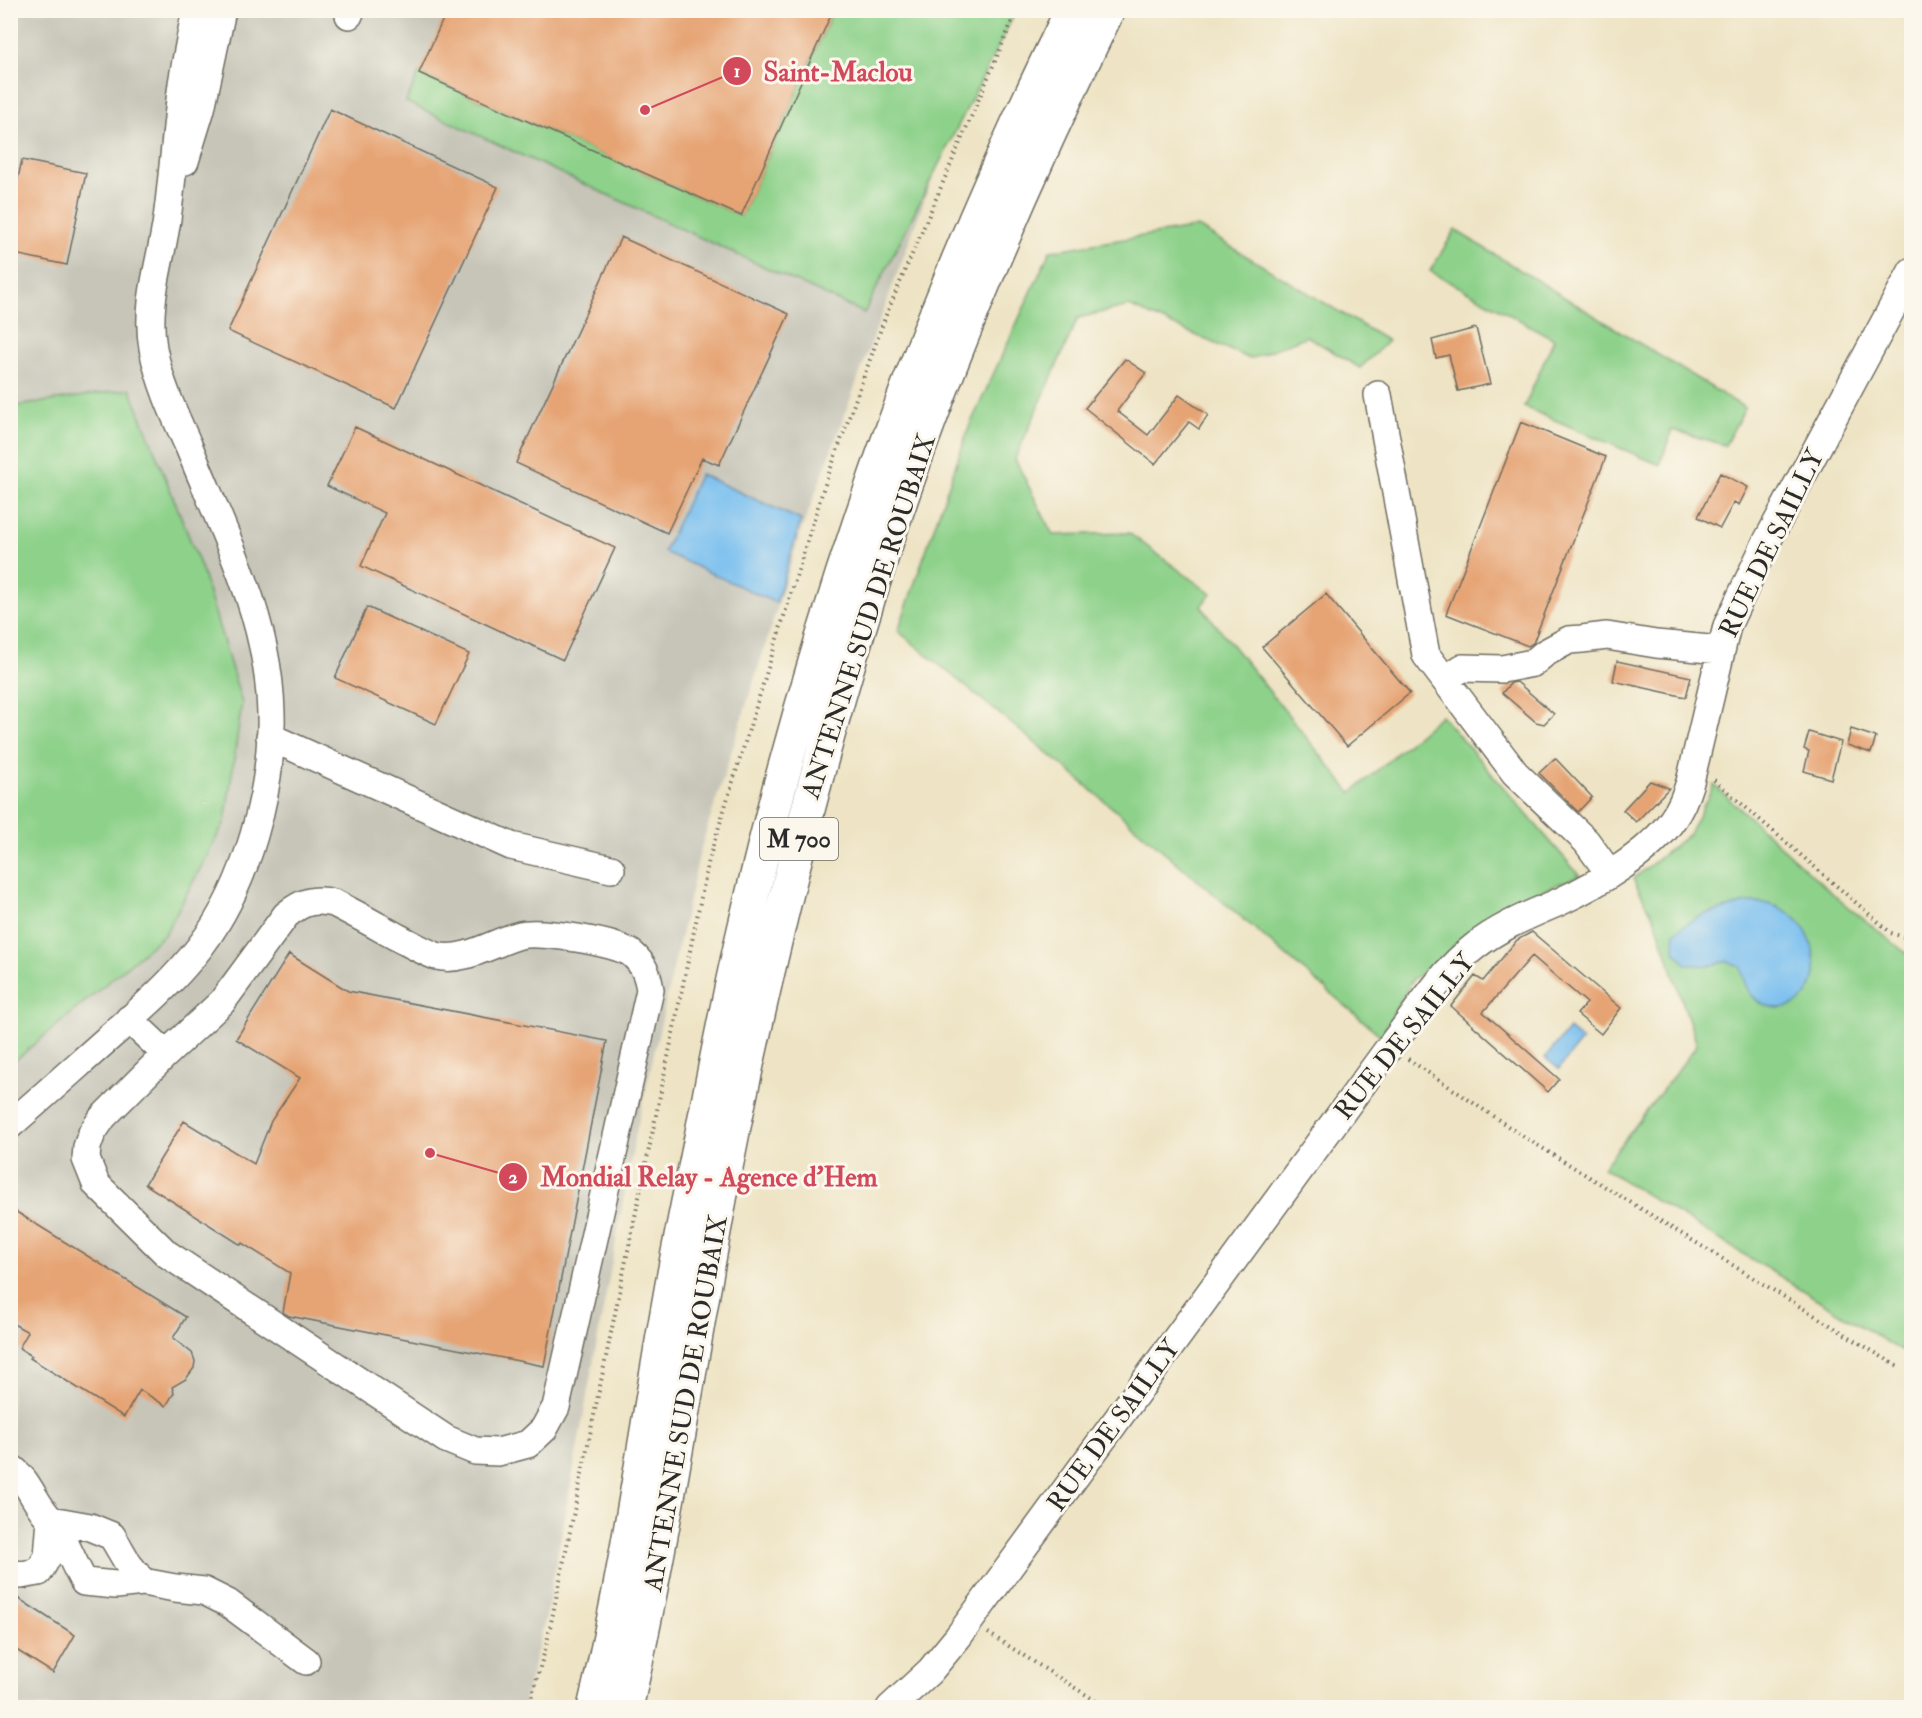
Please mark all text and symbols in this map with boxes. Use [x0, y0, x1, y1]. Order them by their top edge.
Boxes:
callout: Saint-Maclou [722, 49, 925, 94]
text: Saint-Maclou [764, 56, 912, 89]
text: 1 [734, 60, 740, 83]
street label: ANTENNE SUD DE ROUBAIX [794, 430, 943, 804]
street label: RUE DE SAILLY [1713, 443, 1832, 643]
road number: M 700 [760, 818, 838, 860]
street label: RUE DE SAILLY [1328, 946, 1482, 1126]
callout: Mondial Relay - Agence d'Hem [498, 1154, 889, 1199]
text: Mondial Relay - Agence d'Hem [539, 1161, 879, 1195]
text: 2 [508, 1166, 518, 1189]
street label: ANTENNE SUD DE ROUBAIX [637, 1212, 735, 1595]
street label: RUE DE SAILLY [1041, 1332, 1188, 1518]

